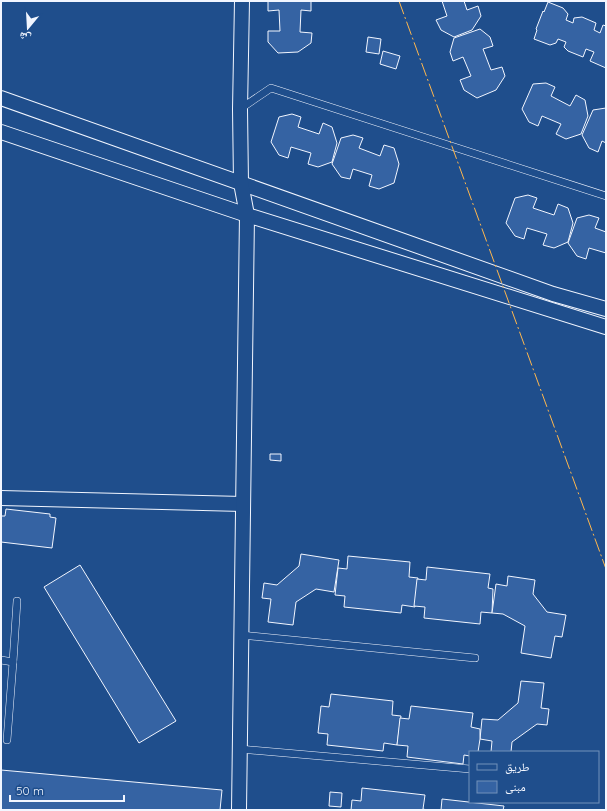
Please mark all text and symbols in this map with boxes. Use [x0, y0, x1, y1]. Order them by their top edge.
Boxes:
north arrow [8, 8, 48, 48]
text: ش [17, 28, 33, 46]
legend [469, 751, 599, 803]
text: طريق [505, 759, 530, 774]
scale bar [10, 777, 124, 803]
text: مبنى [505, 779, 526, 794]
text: 50 m [16, 783, 44, 798]

